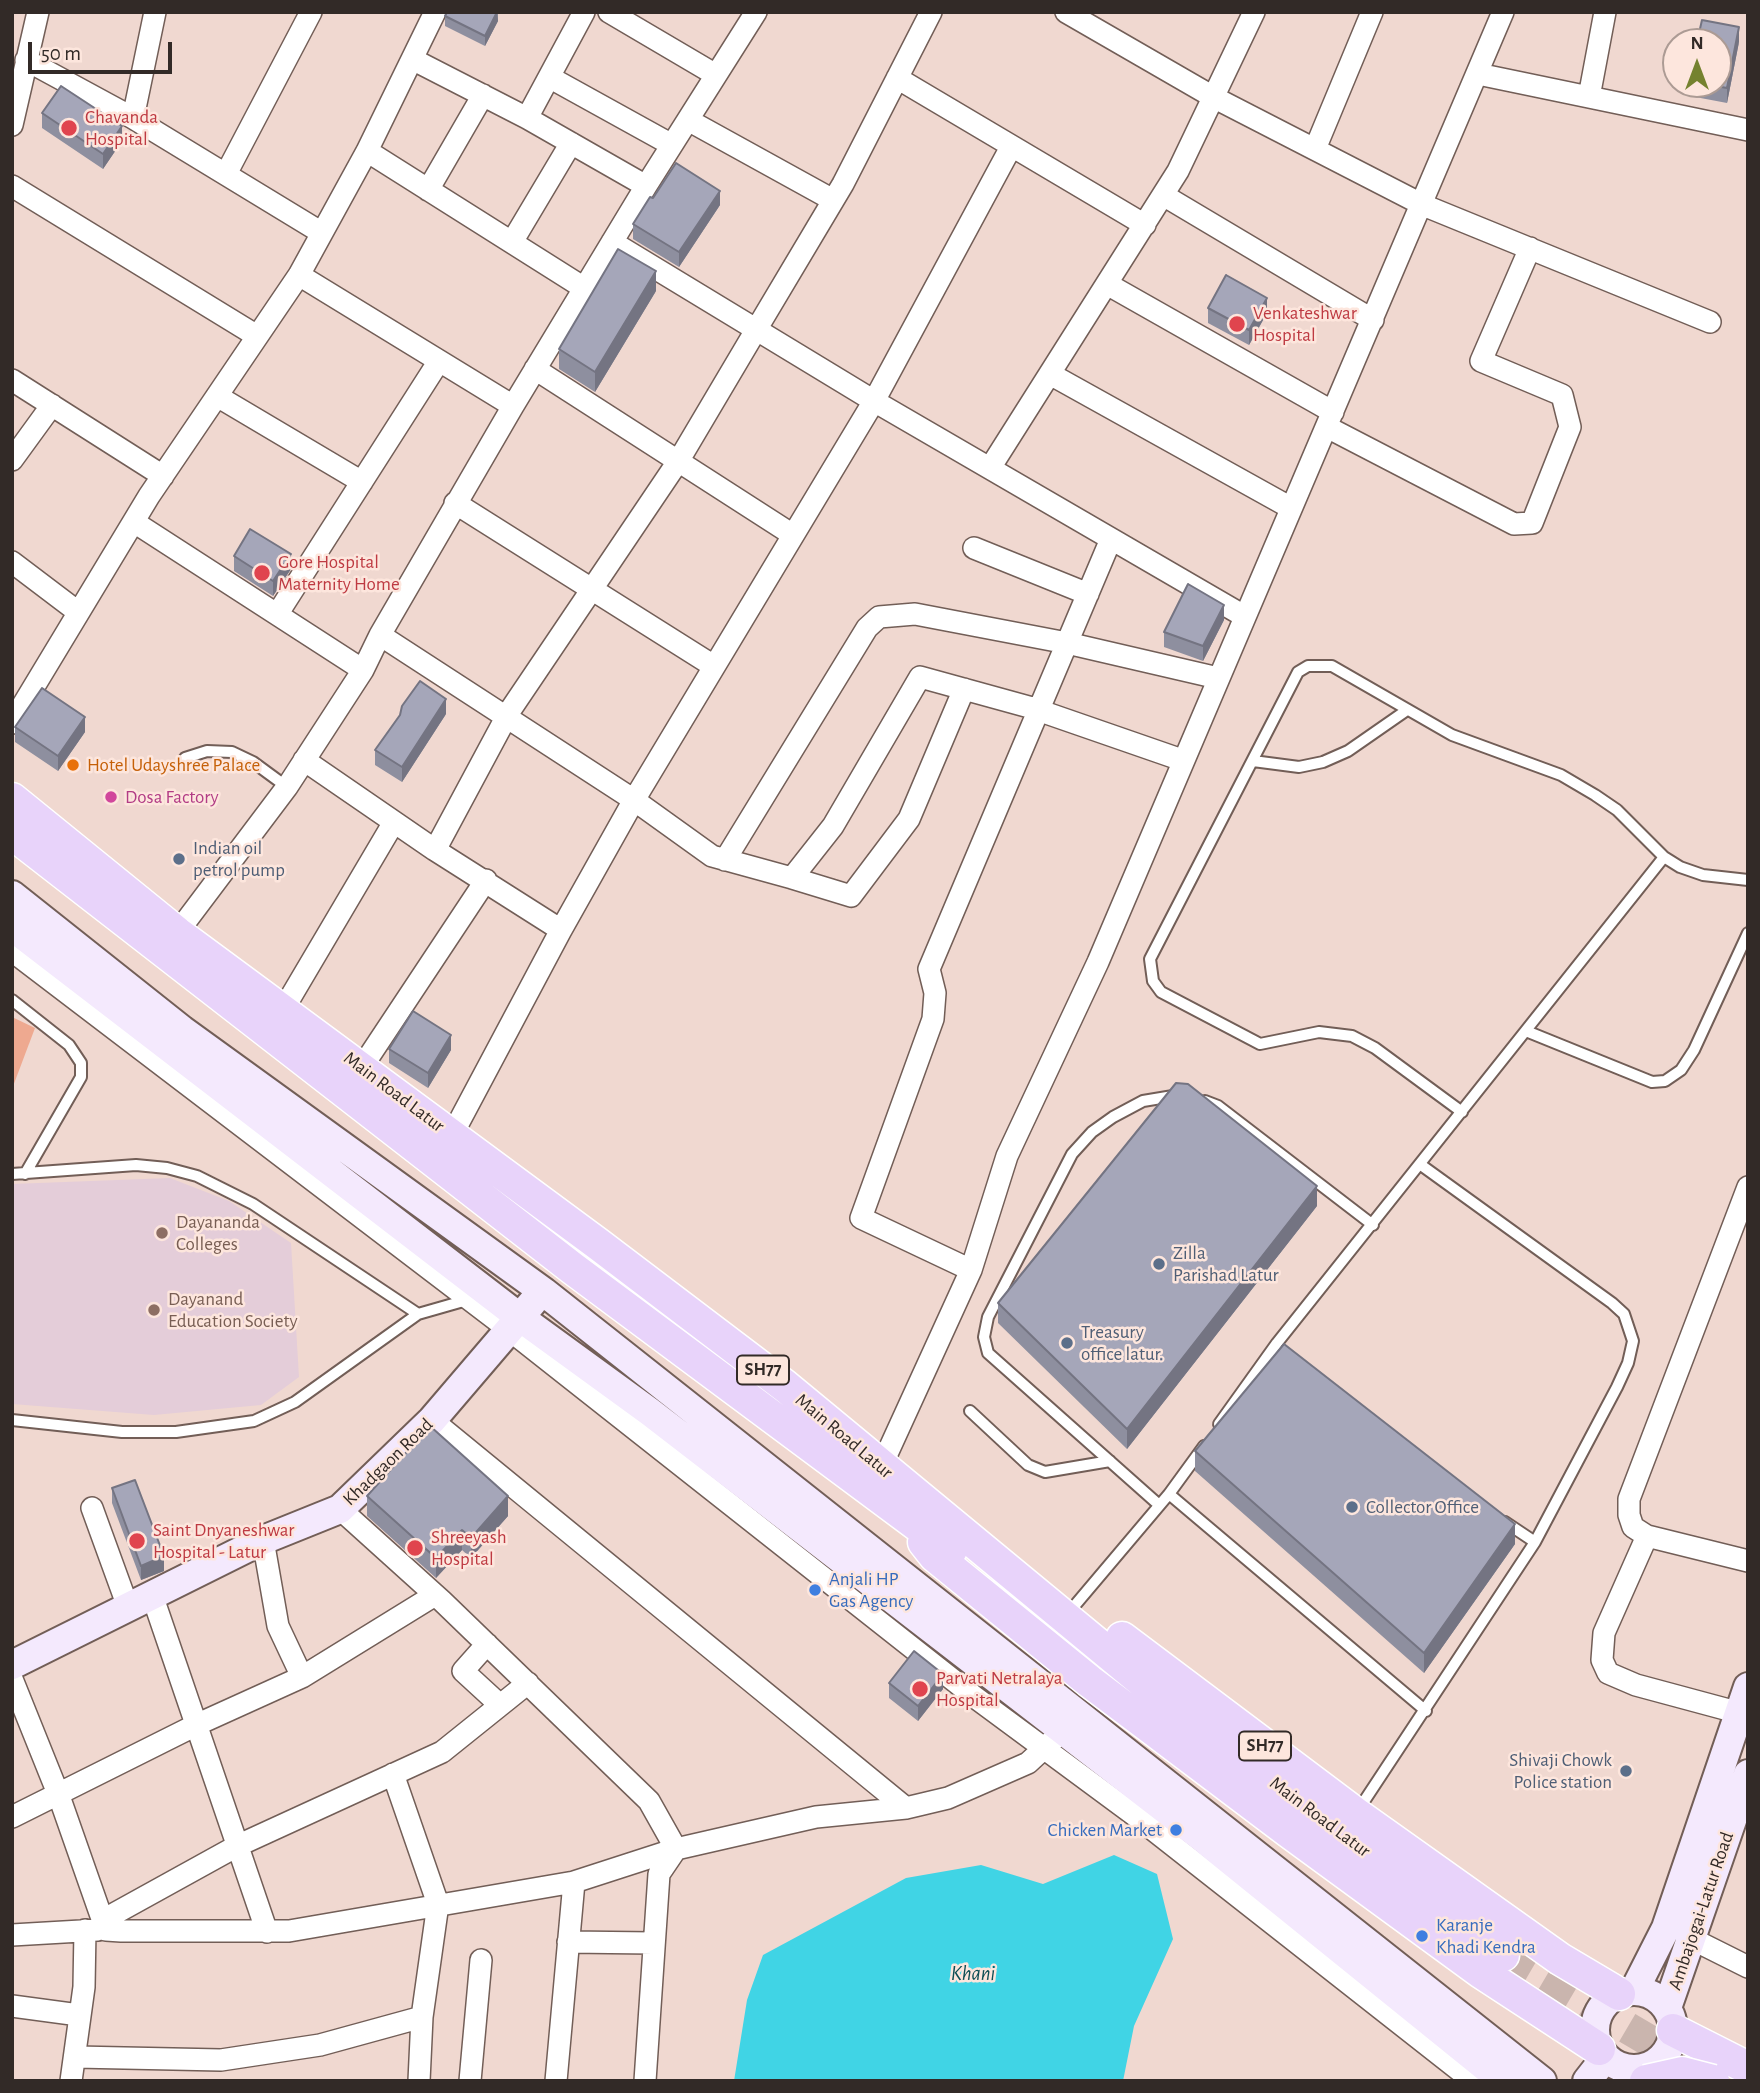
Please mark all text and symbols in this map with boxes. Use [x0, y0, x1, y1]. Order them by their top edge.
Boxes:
scale bar [32, 28, 175, 72]
north arrow [1662, 28, 1732, 98]
text: N [1690, 34, 1704, 53]
text: 50 m [41, 43, 81, 64]
place label: Chavanda Hospital [85, 106, 158, 150]
marker: Chavanda Hospital [59, 118, 79, 138]
place label: Venkateshwar Hospital [1253, 302, 1357, 346]
marker: Venkateshwar Hospital [1227, 314, 1247, 334]
place label: Gore Hospital Maternity Home [278, 551, 400, 595]
marker: Gore Hospital Maternity Home [252, 563, 272, 583]
place label: Hotel Udayshree Palace [87, 754, 260, 776]
marker: Hotel Udayshree Palace [65, 757, 81, 773]
place label: Dosa Factory [125, 786, 219, 808]
marker: Dosa Factory [103, 789, 119, 805]
place label: Indian oil petrol pump [193, 837, 285, 881]
marker: Indian oil petrol pump [171, 851, 187, 867]
street label: Main Road Latur [339, 1047, 449, 1137]
place label: Dayananda Colleges [176, 1211, 260, 1255]
marker: Dayananda Colleges [154, 1225, 170, 1241]
place label: Zilla Parishad Latur [1173, 1242, 1279, 1286]
marker: Zilla Parishad Latur [1151, 1256, 1167, 1272]
place label: Dayanand Education Society [168, 1288, 298, 1332]
marker: Dayanand Education Society [146, 1302, 162, 1318]
place label: Treasury office latur. [1081, 1321, 1163, 1365]
marker: Treasury office latur. [1059, 1335, 1075, 1351]
road number: SH77 [737, 1356, 789, 1385]
street label: Main Road Latur [791, 1389, 897, 1483]
street label: Khadgaon Road [338, 1413, 438, 1511]
place label: Collector Office [1366, 1496, 1479, 1518]
marker: Collector Office [1344, 1499, 1360, 1515]
place label: Saint Dnyaneshwar Hospital - Latur [153, 1519, 294, 1563]
place label: Shreeyash Hospital [431, 1526, 507, 1570]
marker: Saint Dnyaneshwar Hospital - Latur [127, 1531, 147, 1551]
marker: Shreeyash Hospital [405, 1538, 425, 1558]
place label: Anjali HP Gas Agency [829, 1568, 913, 1612]
marker: Anjali HP Gas Agency [807, 1582, 823, 1598]
place label: Parvati Netralaya Hospital [936, 1667, 1063, 1711]
marker: Parvati Netralaya Hospital [910, 1679, 930, 1699]
road number: SH77 [1239, 1731, 1291, 1760]
place label: Shivaji Chowk Police station [1509, 1749, 1612, 1793]
marker: Shivaji Chowk Police station [1618, 1763, 1634, 1779]
street label: Main Road Latur [1265, 1772, 1375, 1862]
place label: Chicken Market [1048, 1819, 1162, 1841]
marker: Chicken Market [1168, 1822, 1184, 1838]
street label: Ambajogai-Latur Road [1663, 1829, 1739, 1993]
place label: Karanje Khadi Kendra [1436, 1914, 1536, 1958]
marker: Karanje Khadi Kendra [1414, 1928, 1430, 1944]
water label: Khani [951, 1961, 995, 1987]

